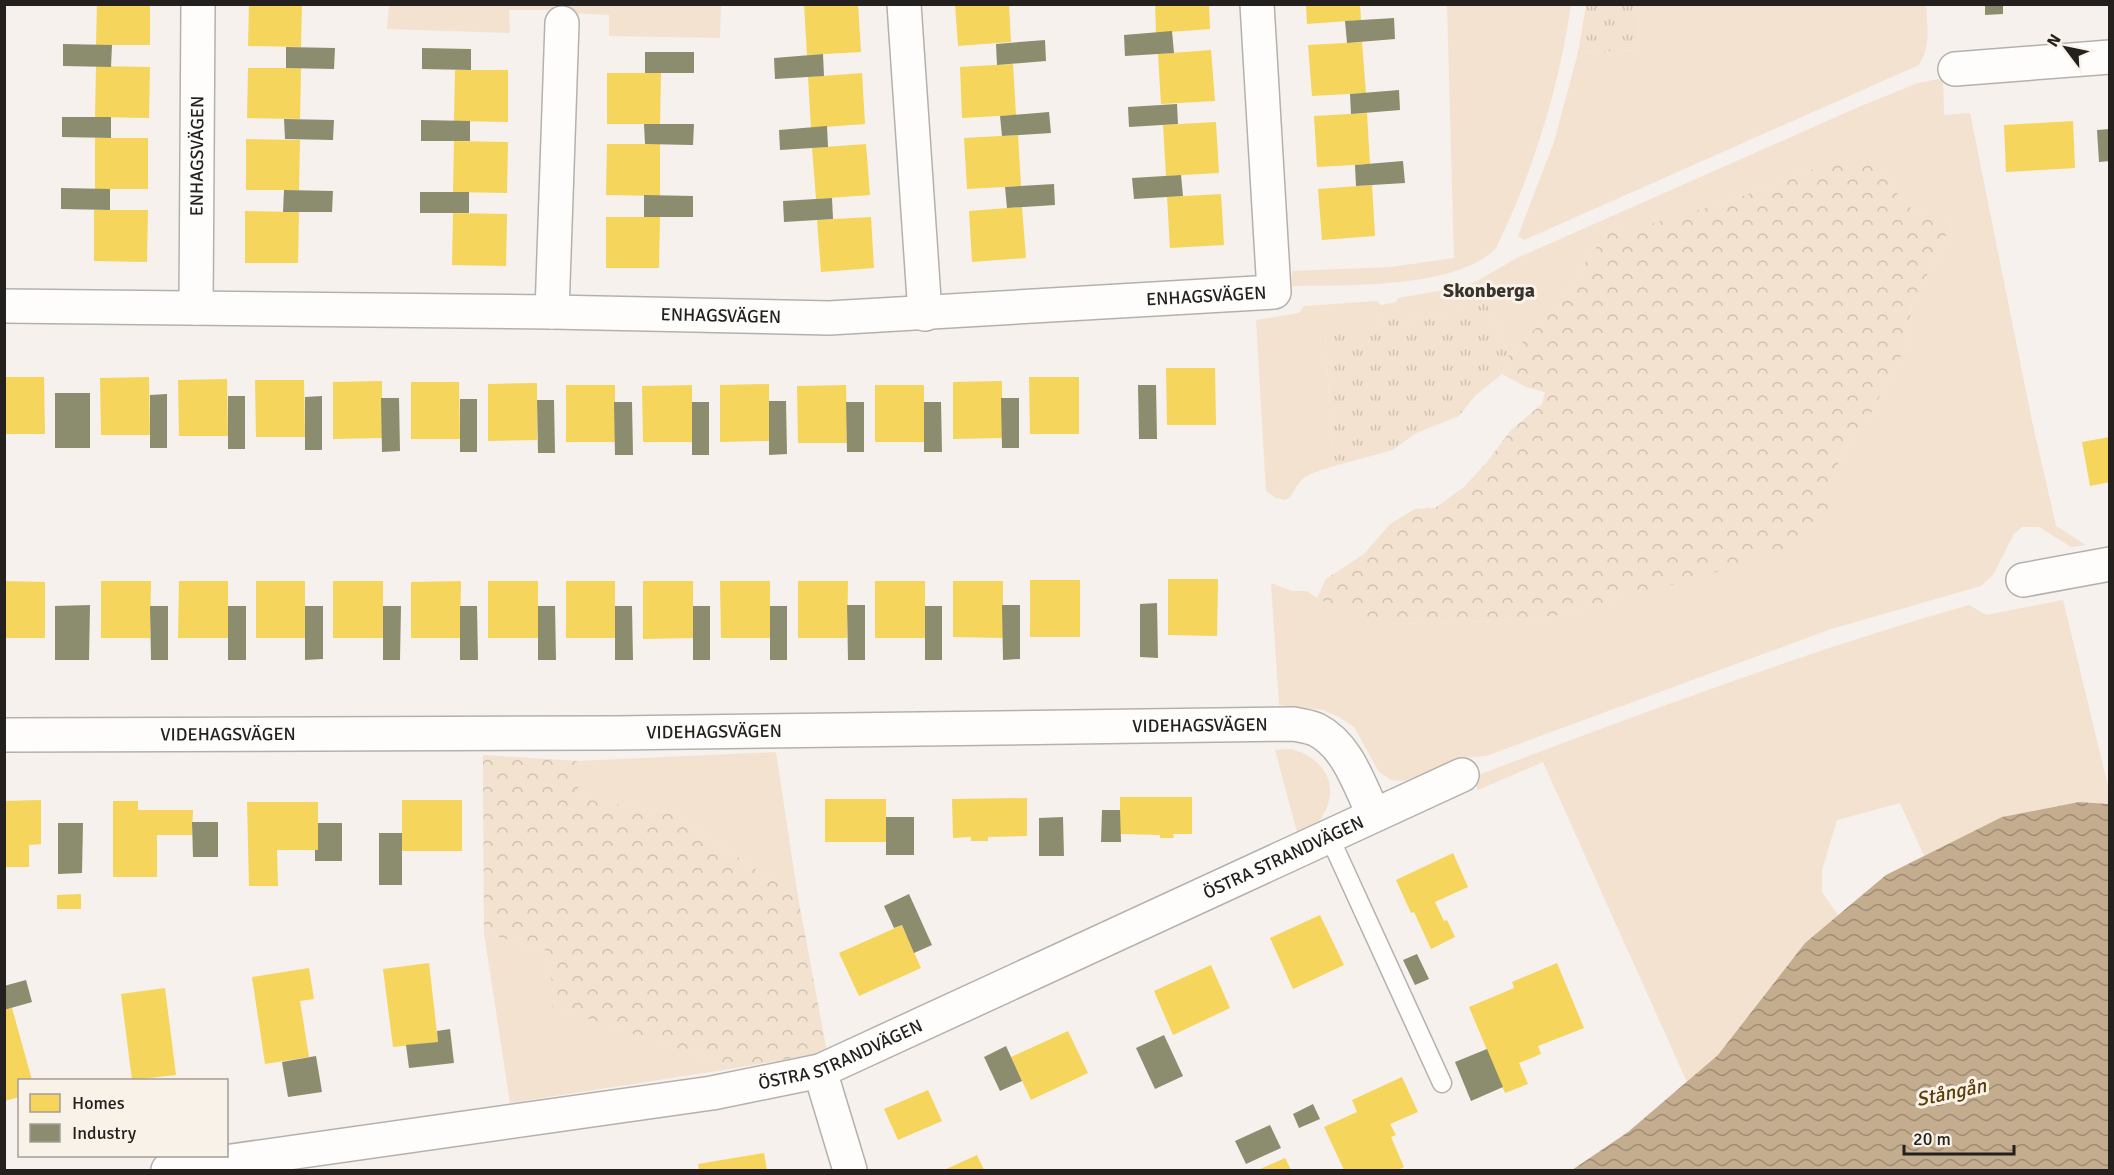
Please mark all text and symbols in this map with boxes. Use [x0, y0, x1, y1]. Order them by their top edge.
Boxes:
north arrow [2036, 18, 2096, 78]
text: N [2043, 31, 2066, 51]
street label: ENHAGSVÄGEN [186, 96, 208, 216]
district label: Skonberga [1443, 278, 1535, 303]
street label: ENHAGSVÄGEN [1145, 281, 1267, 310]
street label: ENHAGSVÄGEN [660, 303, 781, 328]
street label: VIDEHAGSVÄGEN [1132, 713, 1268, 737]
street label: VIDEHAGSVÄGEN [646, 720, 782, 744]
street label: VIDEHAGSVÄGEN [160, 723, 296, 745]
street label: ÖSTRA STRANDVÄGEN [1200, 811, 1367, 904]
street label: ÖSTRA STRANDVÄGEN [756, 1014, 926, 1094]
water label: Stångån [1914, 1073, 1989, 1112]
legend [18, 1079, 228, 1157]
text: Homes [72, 1092, 125, 1114]
scale bar [1904, 1118, 2014, 1156]
text: Industry [72, 1122, 137, 1144]
text: 20 m [1913, 1128, 1951, 1150]

